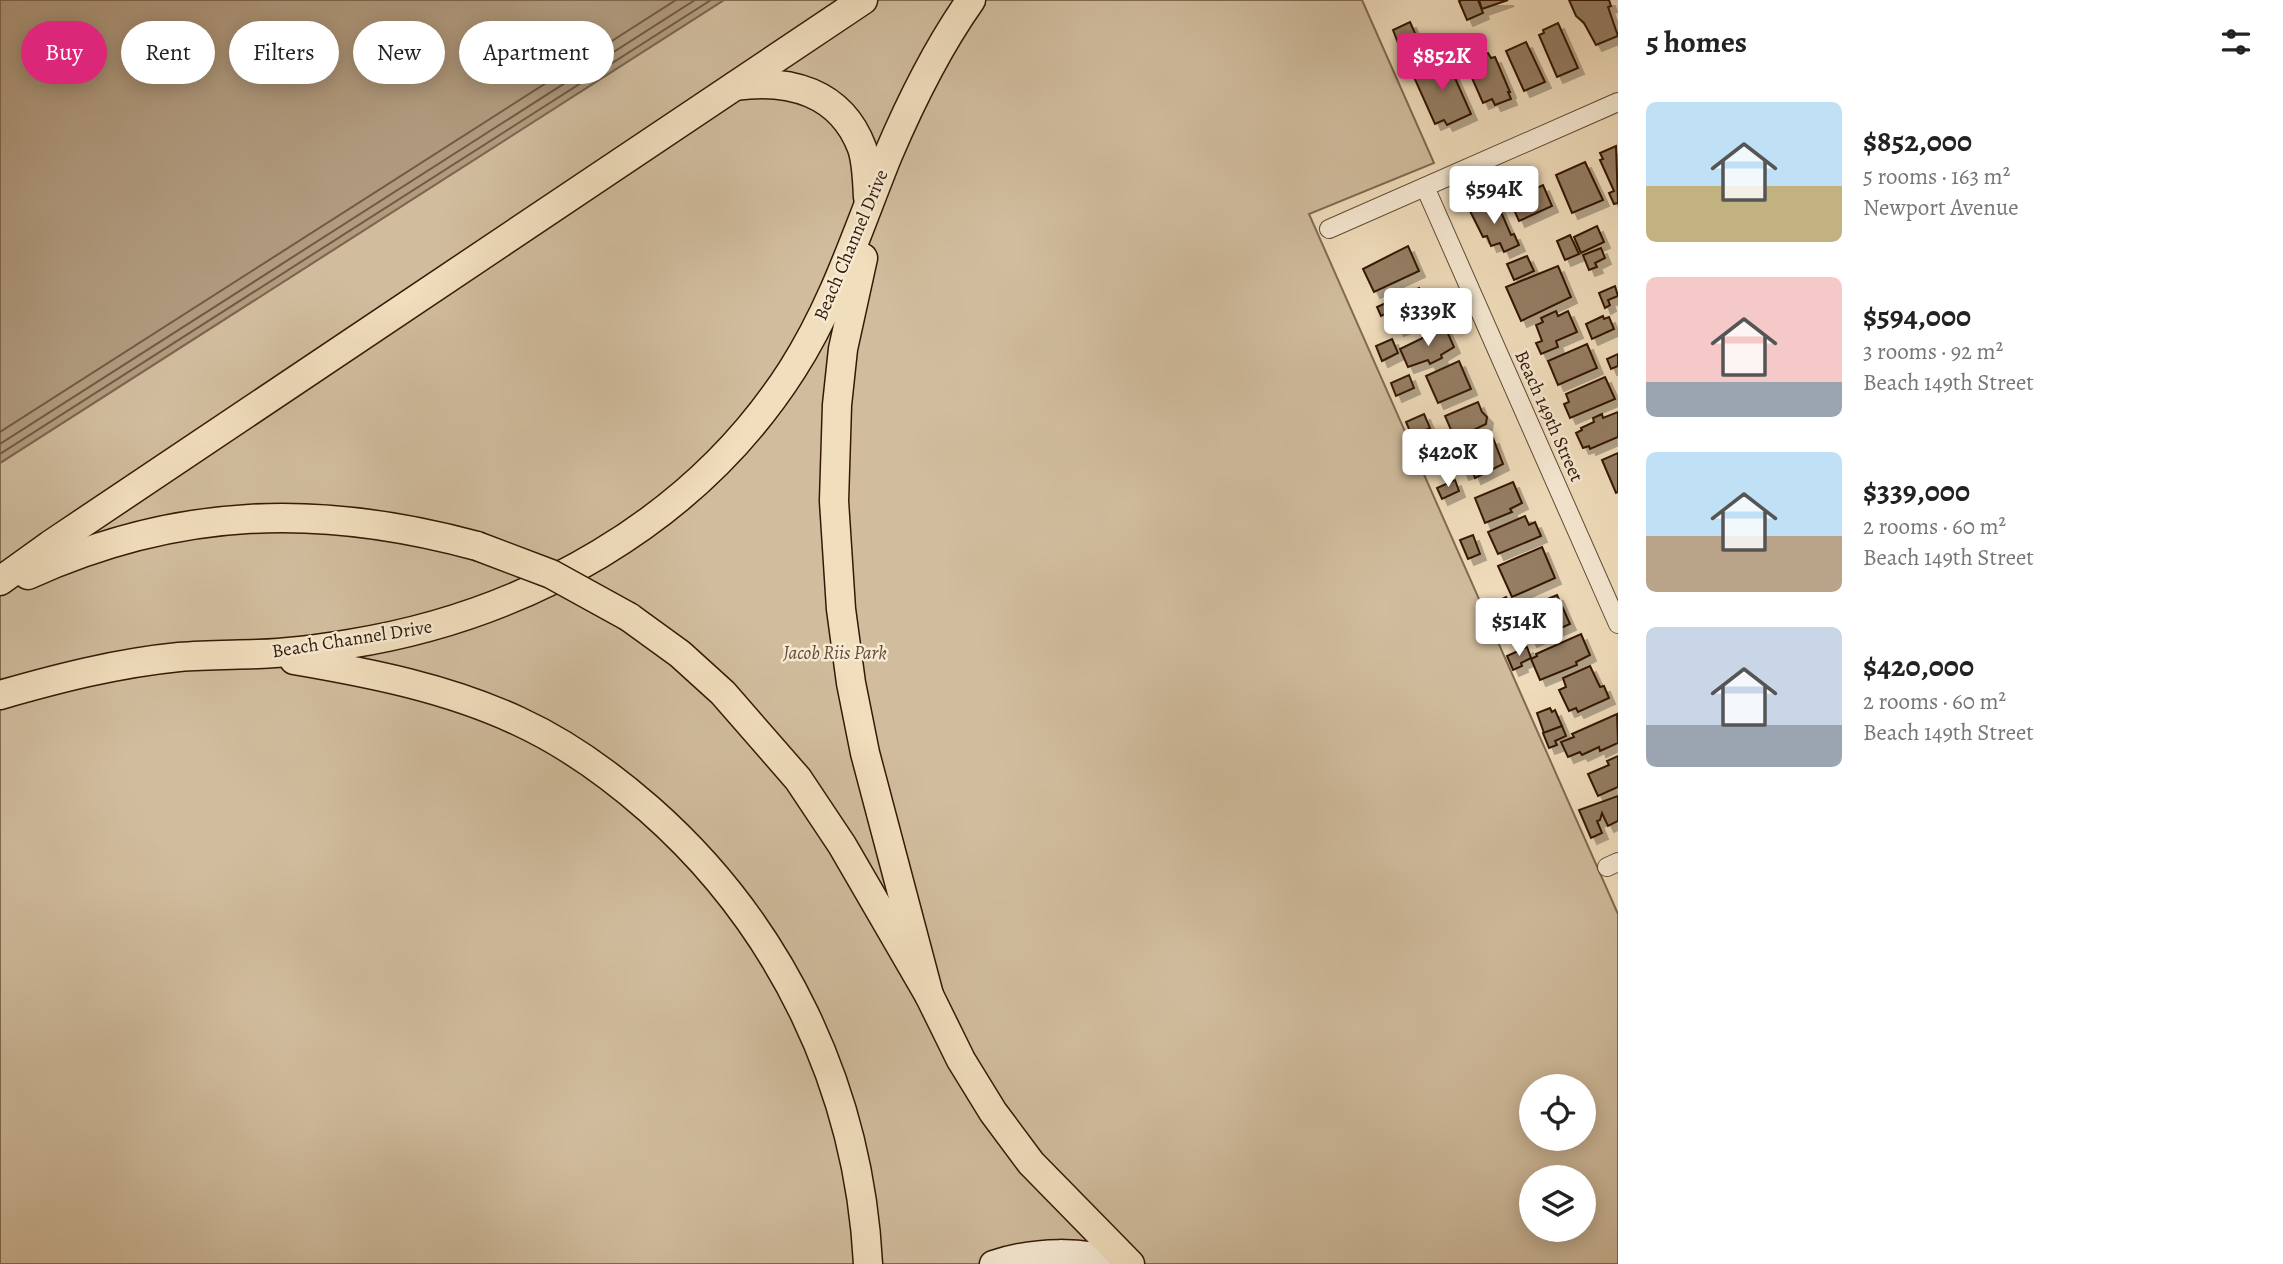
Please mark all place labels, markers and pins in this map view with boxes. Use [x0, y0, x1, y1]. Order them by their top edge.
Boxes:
pin: $852K [1393, 34, 1491, 93]
pin: $594K [1445, 166, 1543, 226]
pin: $339K [1379, 288, 1477, 348]
pin: $420K [1399, 430, 1497, 489]
pin: $514K [1470, 598, 1568, 658]

